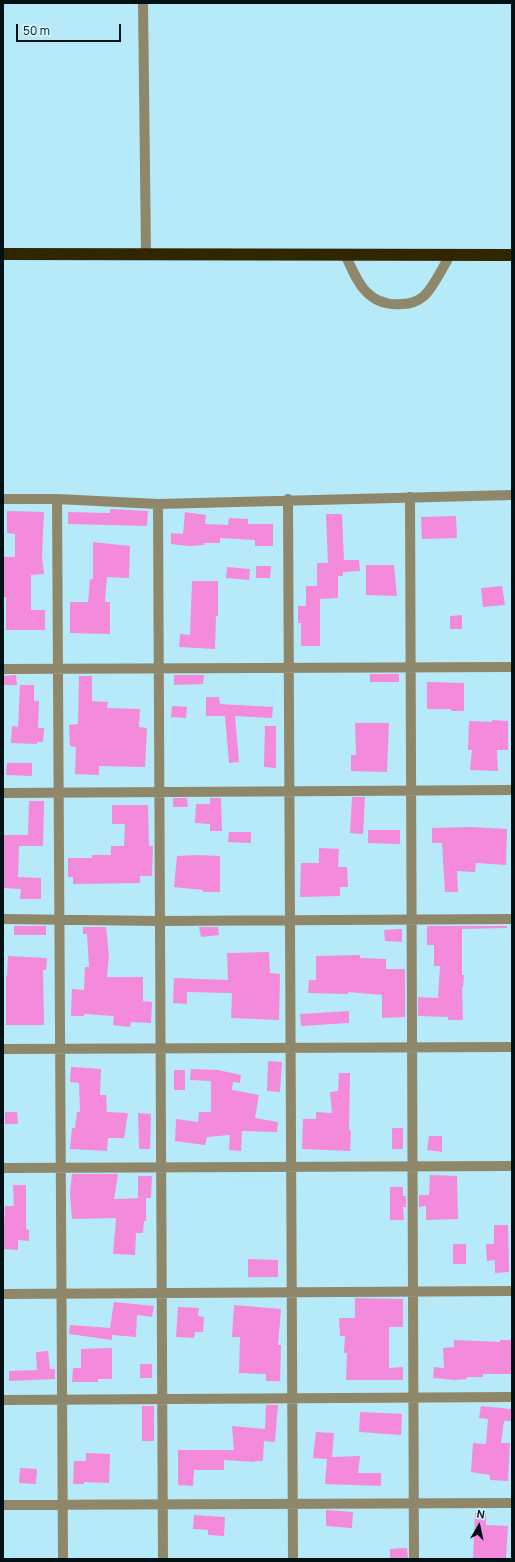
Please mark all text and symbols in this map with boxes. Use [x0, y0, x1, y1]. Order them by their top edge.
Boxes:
scale bar [18, 16, 123, 42]
text: 50 m [23, 22, 50, 39]
north arrow [459, 1506, 499, 1546]
text: N [476, 1506, 486, 1522]

